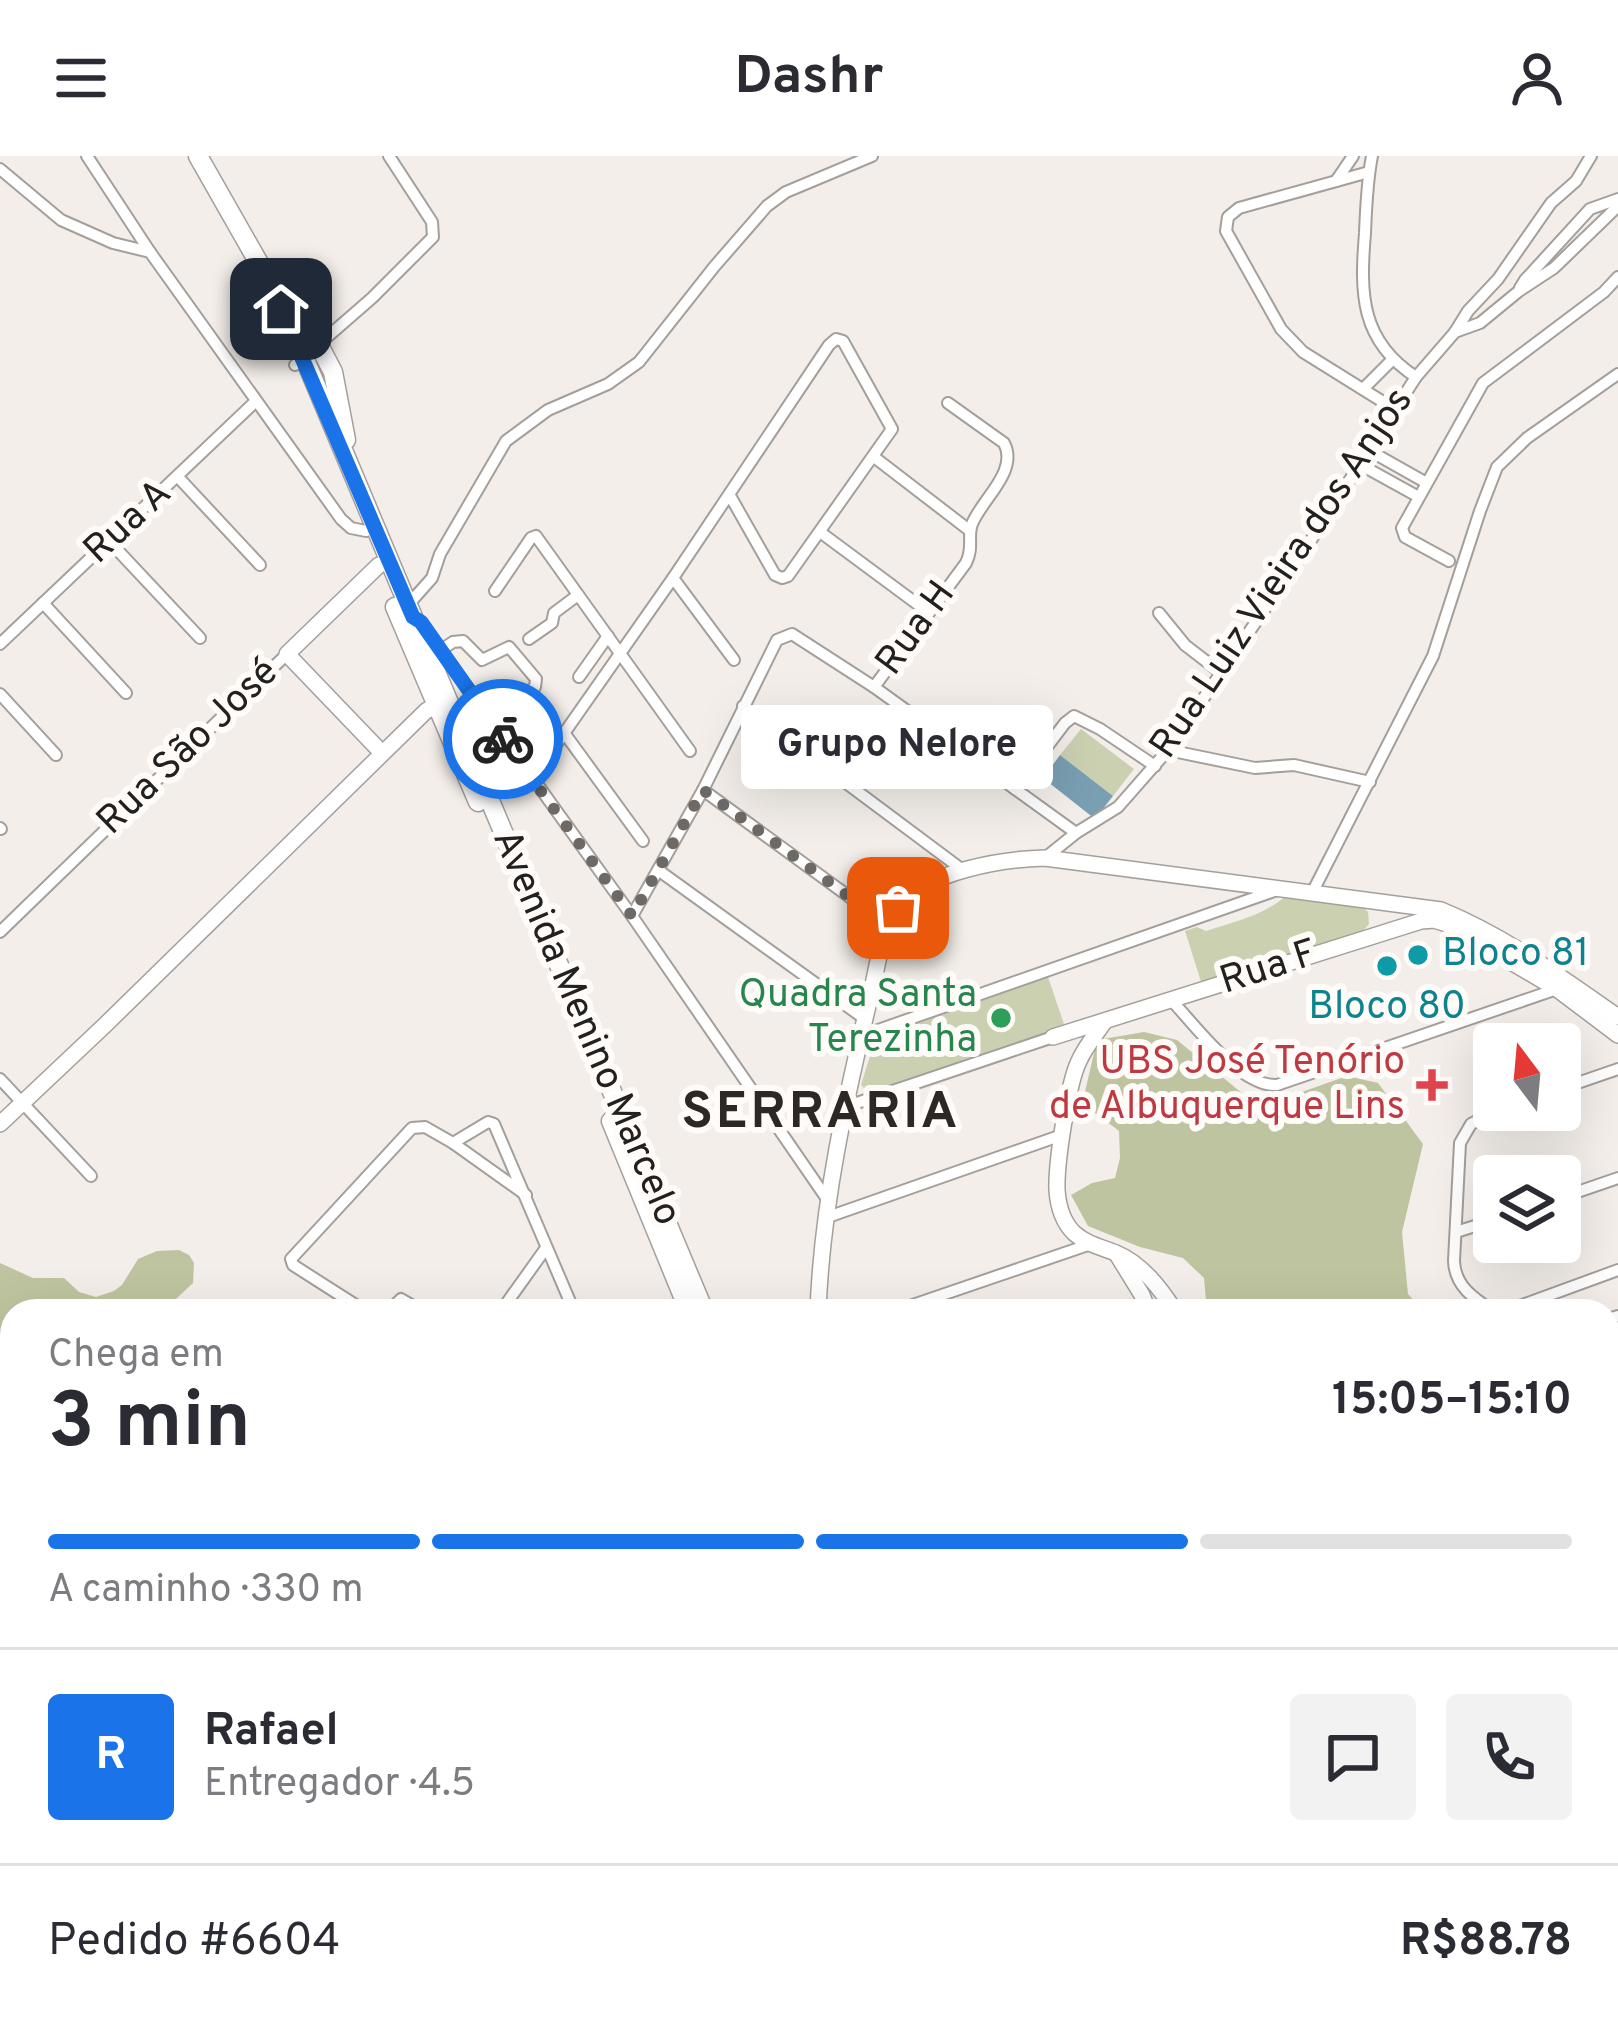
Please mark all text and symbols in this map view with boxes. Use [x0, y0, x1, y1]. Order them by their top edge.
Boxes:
text: Dashr [735, 44, 883, 113]
icon: menu [48, 45, 114, 111]
icon: person [1504, 45, 1570, 111]
pin [230, 258, 332, 360]
icon: home [248, 276, 314, 342]
street label: Rua Luiz Vieira dos Anjos [1141, 379, 1425, 769]
street label: Rua A [75, 470, 183, 576]
street label: Rua H [866, 572, 968, 686]
street label: Rua São José [88, 649, 290, 847]
courier [443, 679, 563, 799]
callout: Grupo Nelore [742, 704, 1054, 788]
icon: bike [470, 706, 536, 772]
text: Grupo Nelore [777, 722, 1017, 771]
street label: Avenida Menino Marcelo [479, 823, 691, 1233]
pin [847, 857, 949, 959]
icon: bag [865, 875, 931, 941]
street label: Rua F [1214, 930, 1324, 1008]
place label: Bloco 81 [1442, 931, 1589, 980]
marker: Bloco 81 [1405, 942, 1431, 968]
marker: Bloco 80 [1374, 953, 1400, 979]
place label: Quadra Santa Terezinha [739, 972, 977, 1066]
place label: Bloco 80 [1308, 984, 1466, 1033]
marker: Quadra Santa Terezinha [988, 1005, 1014, 1031]
north arrow [1473, 1023, 1581, 1131]
map controls [1473, 1023, 1581, 1263]
place label: UBS José Tenório de Albuquerque Lins [1049, 1039, 1405, 1133]
marker: UBS José Tenório de Albuquerque Lins [1416, 1069, 1448, 1101]
district label: SERRARIA [682, 1082, 960, 1147]
button: layers [1473, 1155, 1581, 1263]
text: Chega em [48, 1332, 224, 1381]
text: 15:05–15:10 [1332, 1373, 1572, 1430]
text: 3 min [48, 1376, 251, 1475]
text: A caminho · 330 m [48, 1567, 364, 1616]
button: chat [1290, 1694, 1416, 1820]
button: phone [1446, 1694, 1572, 1820]
text: Rafael [204, 1704, 339, 1761]
text: R [95, 1728, 127, 1785]
text: Entregador · 4.5 [204, 1761, 475, 1810]
text: Pedido #6604 [48, 1914, 341, 1971]
text: R$88.78 [1400, 1914, 1572, 1971]

